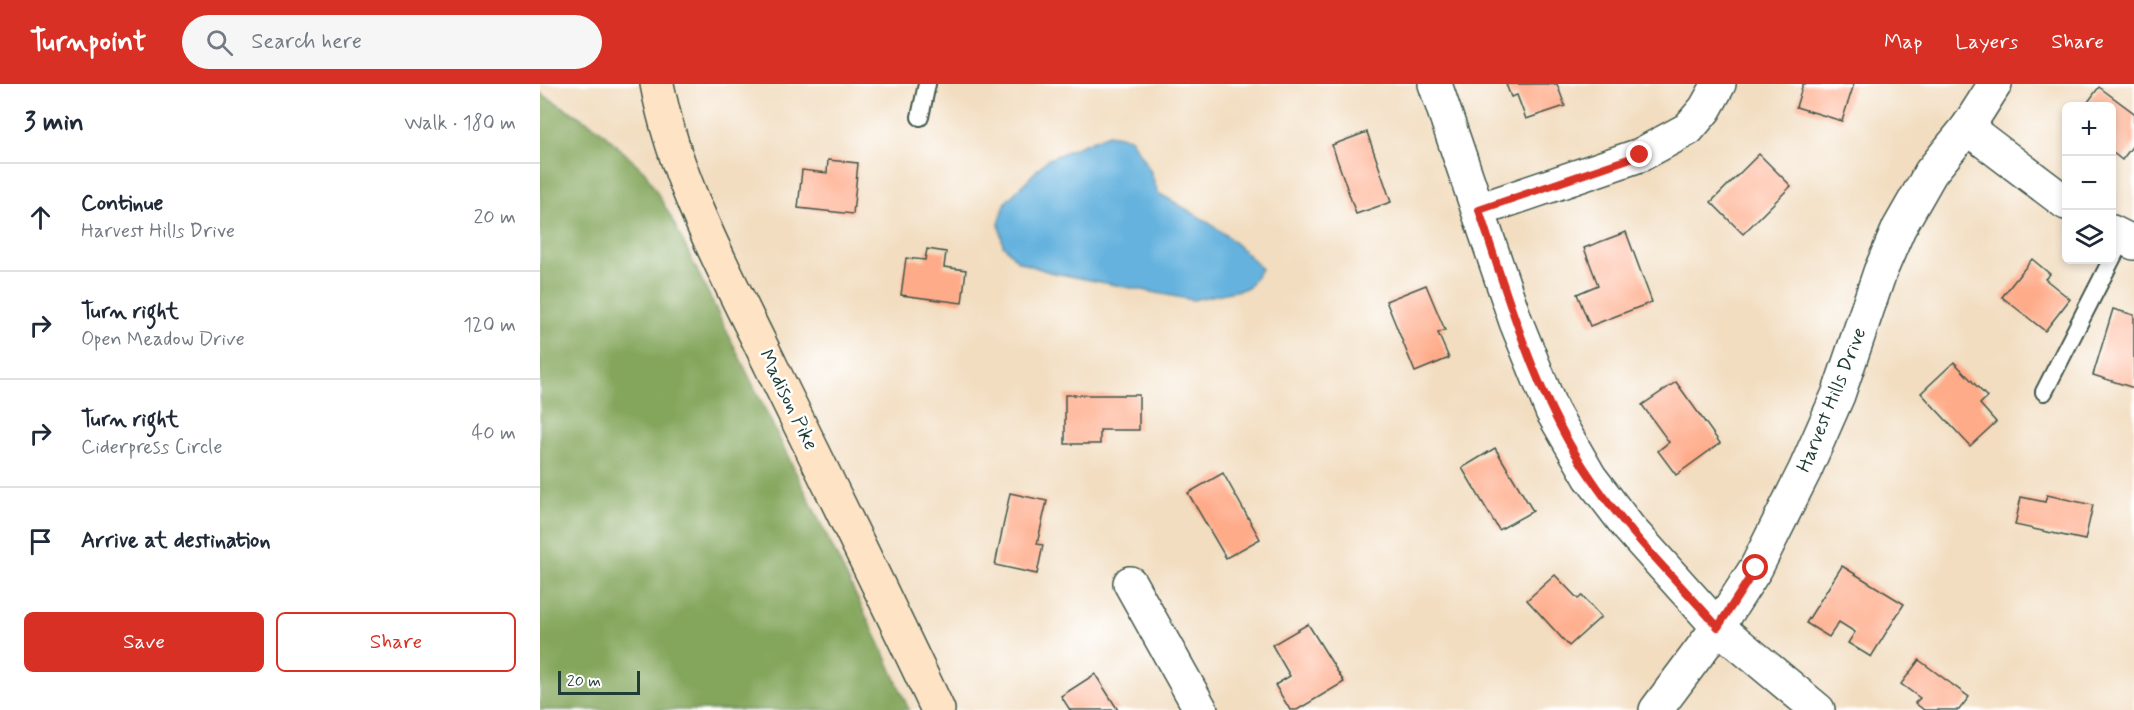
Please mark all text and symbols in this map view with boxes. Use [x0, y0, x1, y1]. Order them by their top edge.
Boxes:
search box [182, 15, 602, 69]
text: Turnpoint [30, 24, 146, 61]
icon: search [203, 26, 236, 59]
text: Search here [251, 28, 362, 56]
text: Map [1884, 28, 1922, 56]
text: Layers [1955, 28, 2018, 56]
text: Share [2051, 28, 2104, 56]
map controls [2062, 102, 2116, 264]
button: + [2062, 102, 2116, 156]
text: 3 min [24, 106, 84, 140]
text: Walk · 180 m [404, 110, 516, 137]
route end [1626, 141, 1652, 167]
button: − [2062, 156, 2116, 210]
text: Continue [81, 190, 163, 218]
icon: ahead [24, 201, 57, 234]
text: 20 m [473, 204, 516, 231]
button: layers [2062, 210, 2116, 264]
text: Harvest Hills Drive [81, 218, 235, 245]
text: Turn right [81, 298, 179, 326]
icon: right [24, 309, 57, 342]
text: 120 m [463, 312, 516, 339]
street label: Harvest Hills Drive [1791, 324, 1873, 476]
text: Open Meadow Drive [81, 326, 245, 353]
street label: Madison Pike [752, 345, 824, 455]
text: Turn right [81, 406, 179, 434]
icon: right [24, 417, 57, 450]
text: 40 m [472, 420, 516, 447]
text: Ciderpress Circle [81, 434, 223, 461]
icon: arrive [24, 525, 57, 558]
text: Arrive at destination [81, 527, 271, 555]
route start [1742, 554, 1768, 580]
button: Save [24, 612, 264, 672]
button: Share [276, 612, 516, 672]
scale bar [558, 668, 640, 696]
text: 20 m [567, 671, 601, 692]

